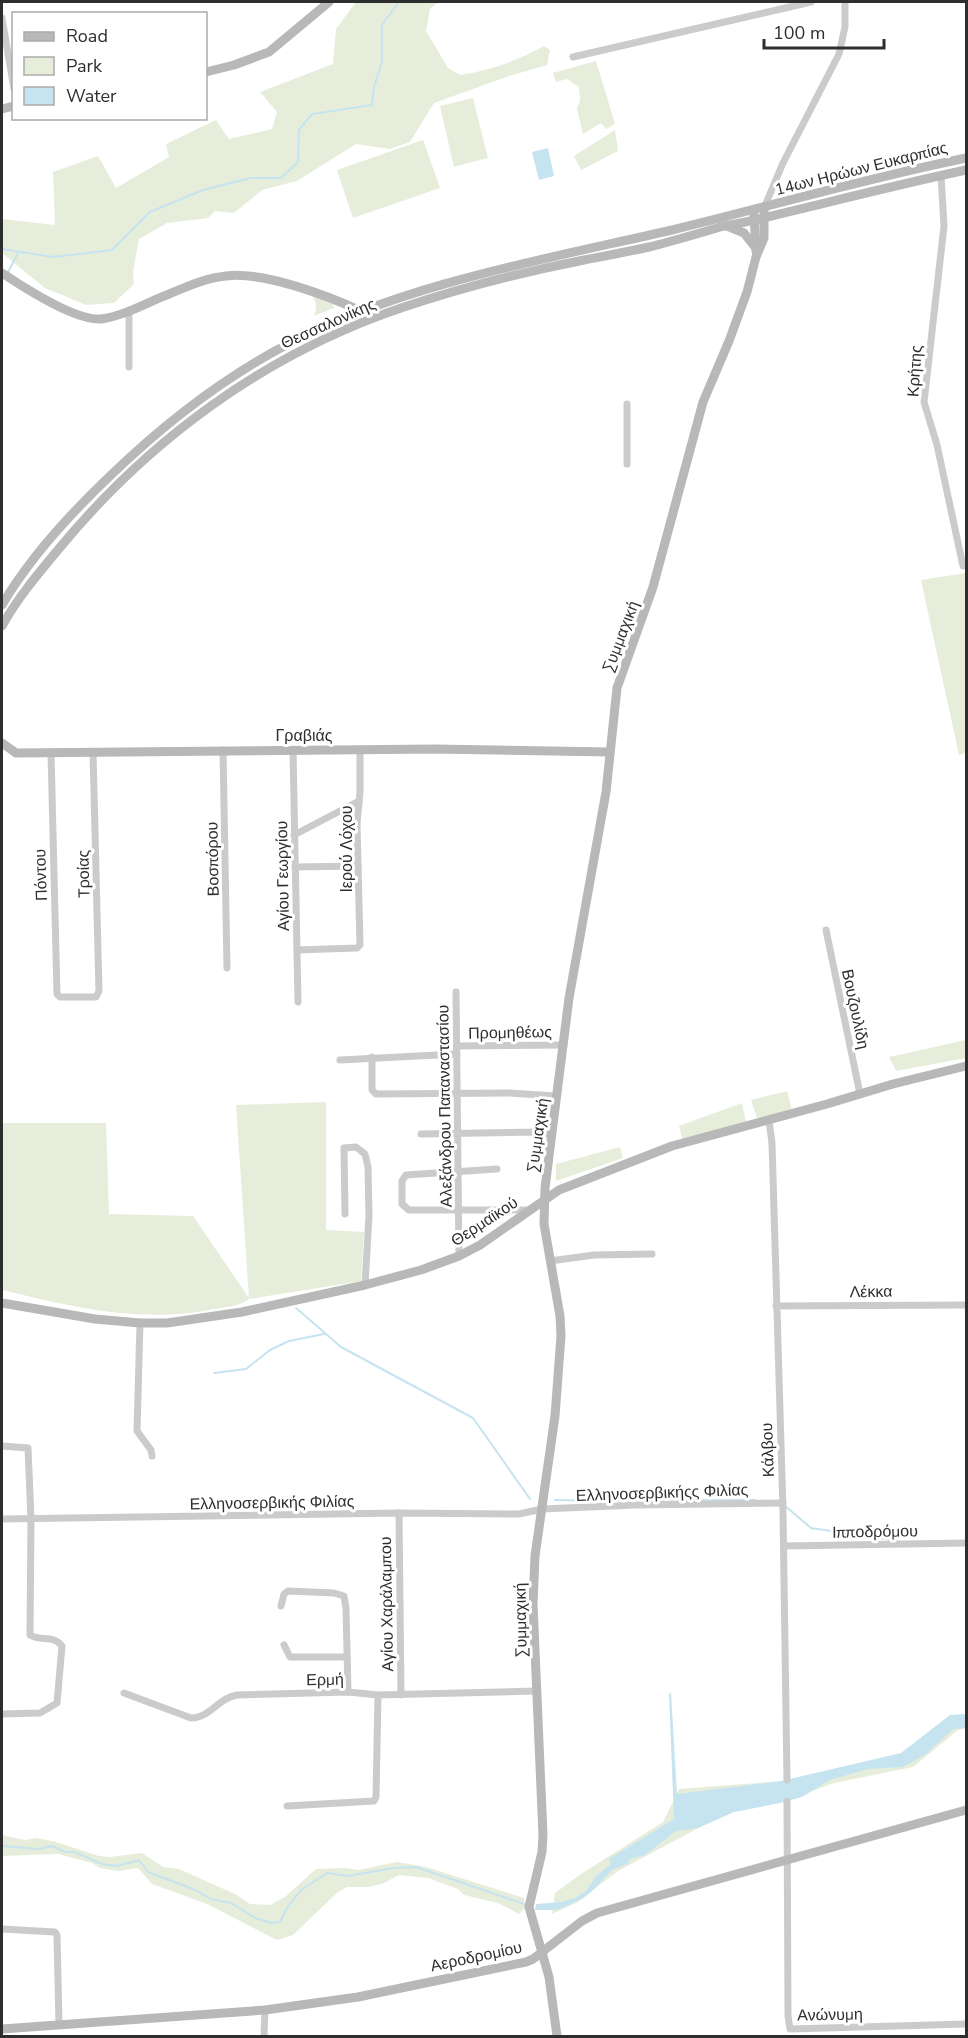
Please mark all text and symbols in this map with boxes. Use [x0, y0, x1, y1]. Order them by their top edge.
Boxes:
legend [12, 12, 207, 120]
scale bar [764, 12, 884, 50]
text: 100 m [773, 21, 825, 45]
text: Road [66, 24, 108, 48]
text: Park [66, 54, 103, 78]
text: Water [66, 84, 117, 108]
street label: 14ων Ηρώων Ευκαρπίας [773, 137, 950, 201]
street label: Θεσσαλονίκης [278, 293, 379, 355]
street label: Κρήτης [902, 344, 928, 398]
street label: Συμμαχική [597, 598, 645, 675]
street label: Γραβιάς [276, 725, 333, 747]
street label: Ιερού Λόχου [336, 805, 358, 893]
street label: Αγίου Γεωργίου [271, 821, 295, 931]
street label: Βοσπόρου [201, 822, 225, 896]
street label: Πόντου [29, 848, 53, 901]
street label: Τροίας [73, 849, 95, 898]
street label: Βουζουλίδη [836, 967, 874, 1051]
street label: Αλεξάνδρου Παπαναστασίου [432, 1005, 458, 1207]
street label: Προμηθέως [468, 1021, 552, 1045]
street label: Συμμαχική [522, 1097, 554, 1174]
street label: Θερμαϊκού [447, 1192, 522, 1252]
street label: Λέκκα [849, 1281, 893, 1303]
street label: Κάλβου [756, 1422, 780, 1478]
street label: Ελληνοσερβικήςς Φιλίας [575, 1479, 749, 1507]
street label: Ελληνοσερβικής Φιλίας [189, 1491, 355, 1515]
street label: Ιπποδρόμου [832, 1520, 918, 1544]
street label: Αγίου Χαράλαμπου [375, 1536, 399, 1672]
street label: Συμμαχική [509, 1583, 533, 1657]
street label: Ερμή [306, 1669, 344, 1691]
street label: Αεροδρομίου [428, 1937, 524, 1977]
street label: Ανώνυμη [797, 2003, 863, 2027]

